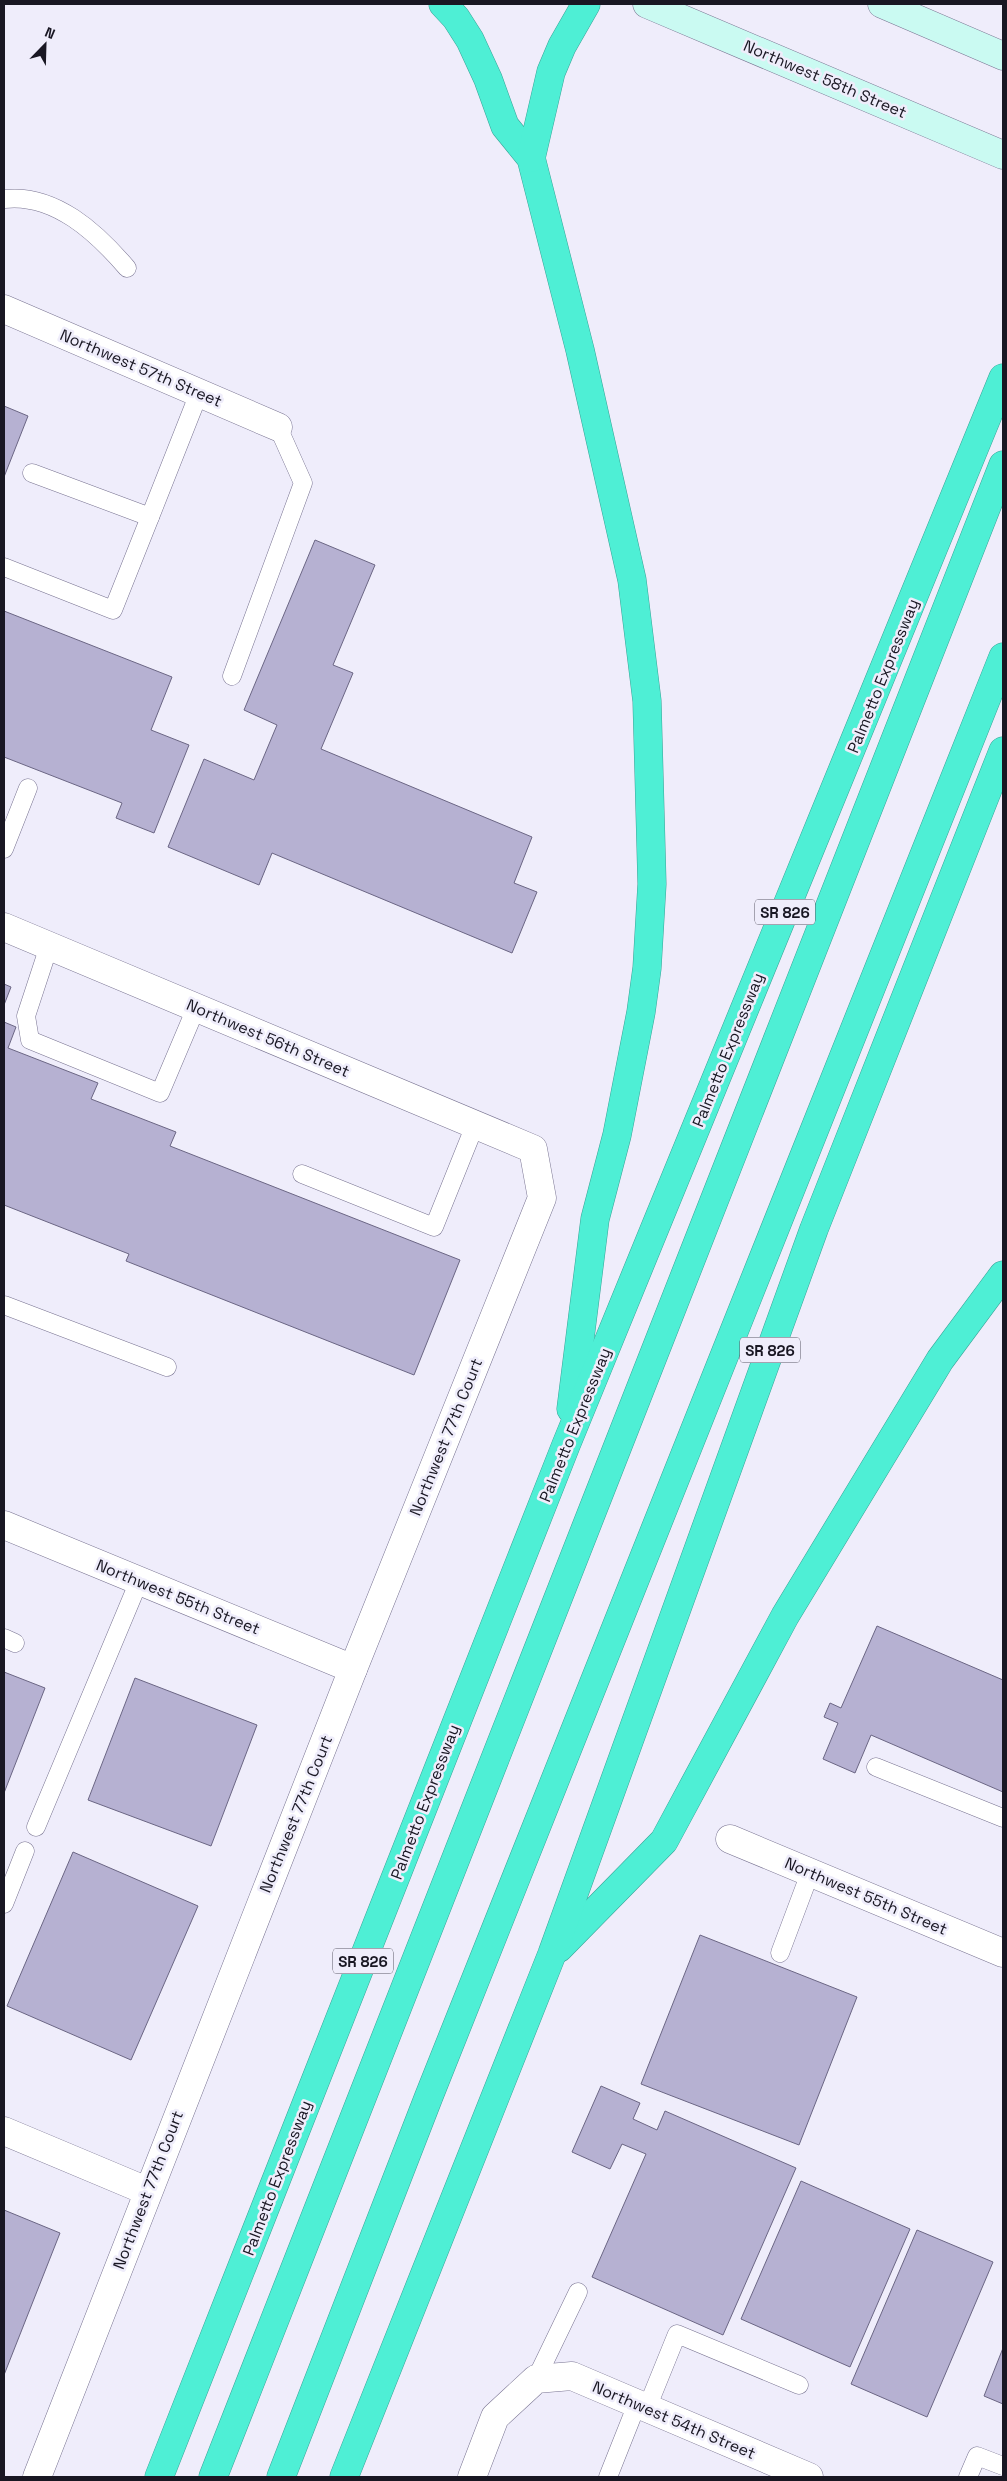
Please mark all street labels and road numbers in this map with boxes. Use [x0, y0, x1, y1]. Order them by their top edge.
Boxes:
street label: Northwest 58th Street [740, 35, 910, 123]
street label: Northwest 57th Street [57, 324, 225, 412]
street label: Palmetto Expressway [842, 596, 924, 756]
road number: SR 826 [755, 900, 815, 924]
street label: Palmetto Expressway [687, 970, 769, 1130]
street label: Northwest 56th Street [183, 994, 353, 1082]
road number: SR 826 [740, 1338, 800, 1362]
street label: Palmetto Expressway [534, 1345, 616, 1505]
street label: Northwest 77th Court [405, 1355, 487, 1519]
street label: Northwest 55th Street [93, 1555, 263, 1639]
street label: Palmetto Expressway [386, 1721, 464, 1883]
street label: Northwest 77th Court [255, 1732, 337, 1896]
street label: Northwest 55th Street [781, 1852, 951, 1940]
road number: SR 826 [333, 1948, 393, 1974]
street label: Palmetto Expressway [238, 2097, 316, 2259]
street label: Northwest 77th Court [108, 2108, 188, 2272]
street label: Northwest 54th Street [589, 2376, 759, 2464]

